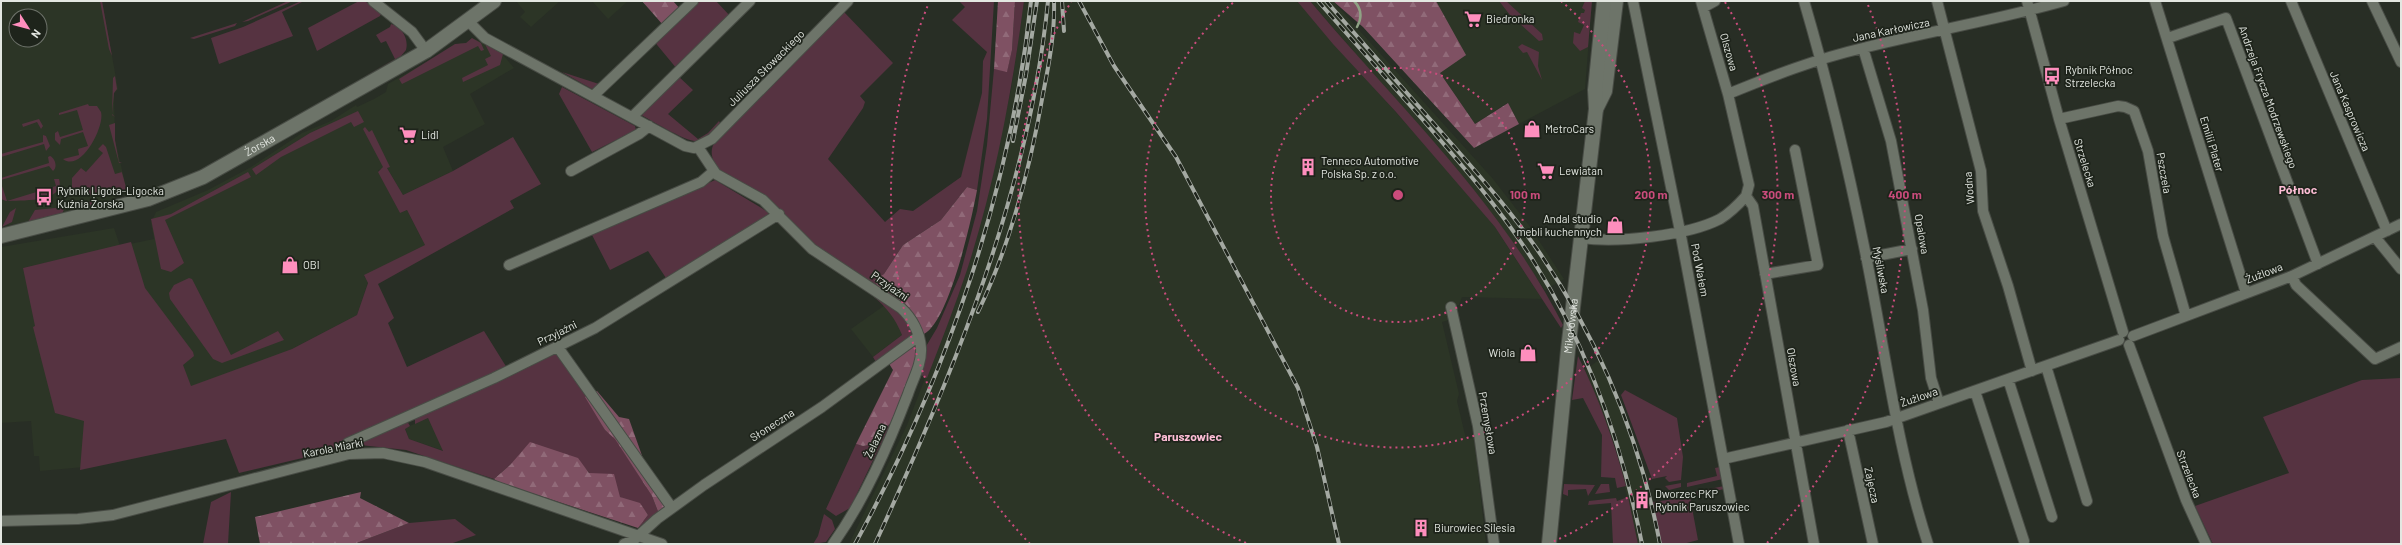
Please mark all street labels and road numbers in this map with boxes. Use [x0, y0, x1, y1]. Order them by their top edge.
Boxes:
street label: Jana Karłowicza [1851, 15, 1931, 44]
street label: Andrzeja Frycza Modrzewskiego [2237, 24, 2300, 170]
street label: Juliusza Słowackiego [725, 27, 807, 109]
street label: Olszowa [1718, 31, 1741, 72]
street label: Jana Kasprowicza [2328, 69, 2373, 153]
street label: Emilii Plater [2198, 115, 2227, 173]
street label: Żorska [242, 131, 277, 158]
street label: Strzelecka [2072, 137, 2099, 189]
street label: Pszczela [2155, 151, 2174, 194]
street label: Wodna [1961, 171, 1976, 205]
street label: Opalowa [1913, 213, 1932, 255]
street label: Pod Wałem [1689, 242, 1712, 298]
street label: Myśliwska [1871, 246, 1892, 294]
street label: Żużlowa [2243, 259, 2284, 286]
street label: Przyjaźni [869, 268, 912, 303]
street label: Mikołowska [1561, 298, 1580, 354]
street label: Przyjaźni [535, 317, 579, 348]
street label: Olszowa [1785, 347, 1804, 387]
street label: Żużlowa [1898, 383, 1939, 409]
street label: Przemysłowa [1477, 391, 1500, 455]
street label: Słoneczna [747, 405, 796, 444]
street label: Żelazna [860, 421, 888, 460]
street label: Karola Miarki [302, 435, 364, 460]
street label: Strzelecka [2174, 448, 2205, 500]
street label: Zajęcza [1862, 466, 1883, 504]

